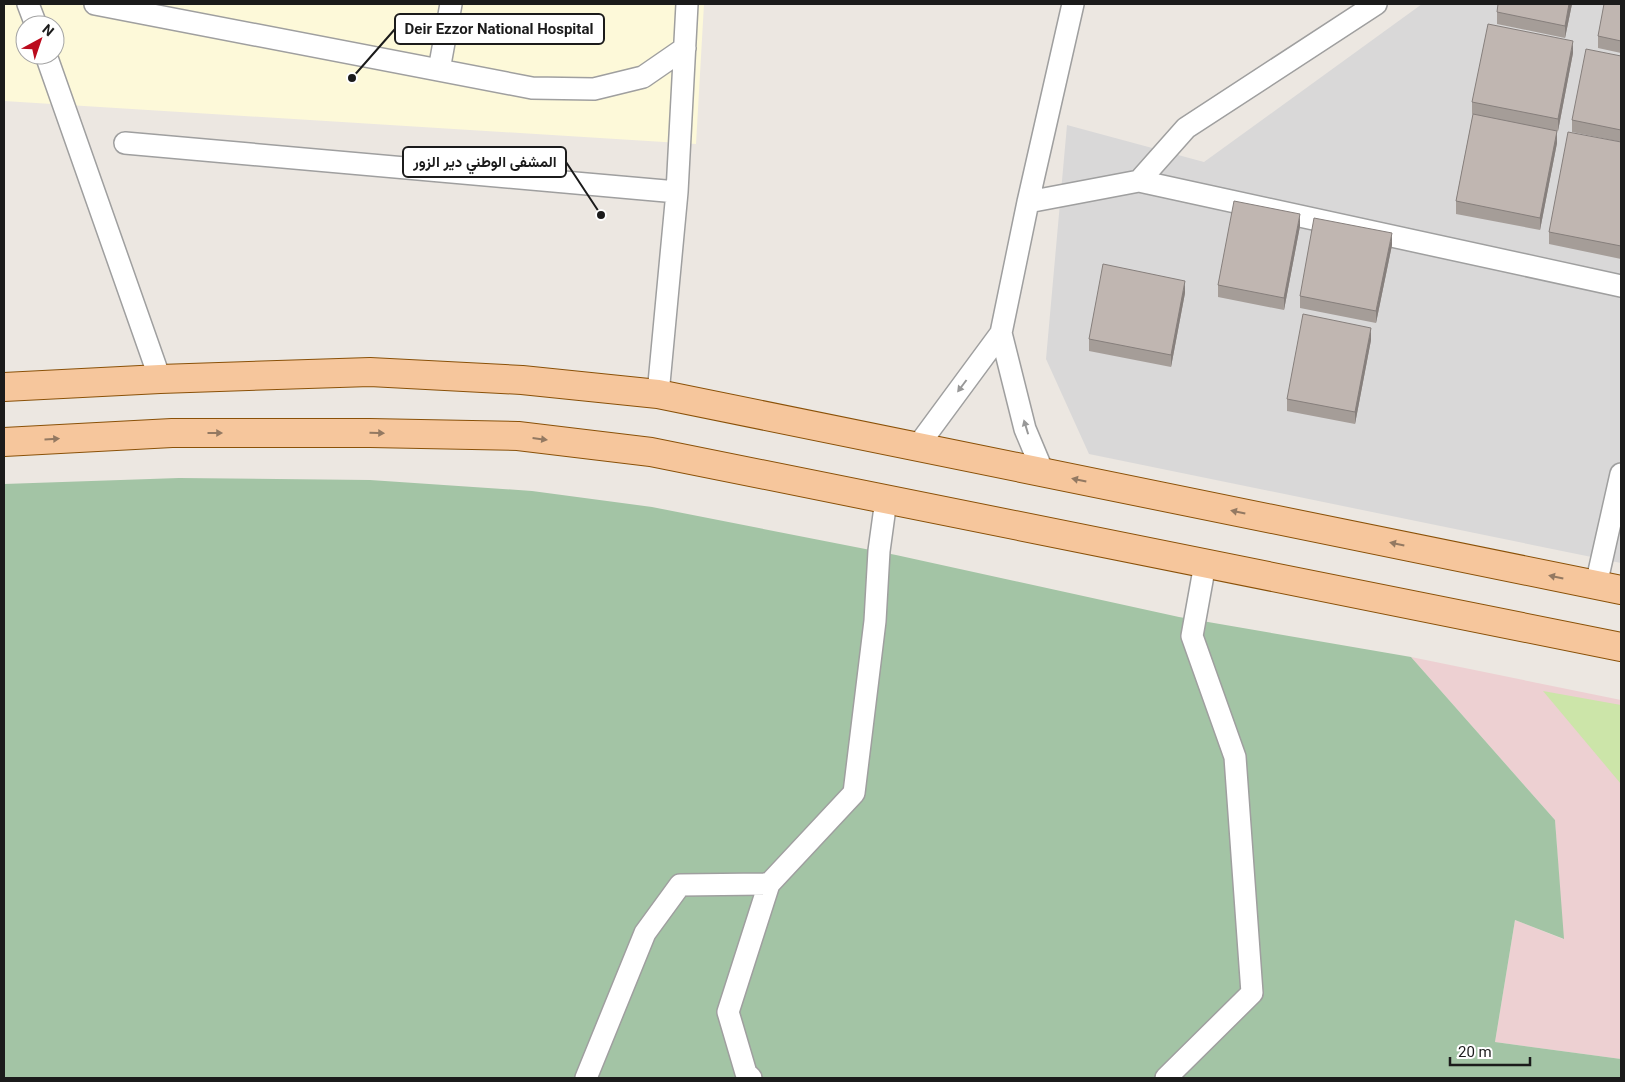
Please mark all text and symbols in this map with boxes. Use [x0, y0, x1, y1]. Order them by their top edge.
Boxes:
callout: Deir Ezzor National Hospital [395, 14, 604, 44]
north arrow [15, 15, 65, 65]
text: Deir Ezzor National Hospital [405, 20, 593, 38]
text: N [39, 21, 57, 39]
callout: المشفى الوطني دير الزور [403, 147, 566, 177]
text: المشفى الوطني دير الزور [412, 153, 557, 175]
one-way arrow [957, 379, 967, 393]
one-way arrow [1021, 419, 1029, 434]
one-way arrow [207, 429, 223, 437]
one-way arrow [370, 429, 386, 437]
one-way arrow [45, 435, 61, 443]
one-way arrow [532, 435, 548, 443]
one-way arrow [1070, 475, 1086, 483]
one-way arrow [1230, 508, 1245, 516]
one-way arrow [1389, 540, 1405, 548]
one-way arrow [1549, 573, 1564, 581]
scale bar [1450, 1034, 1530, 1066]
text: 20 m [1458, 1043, 1492, 1061]

